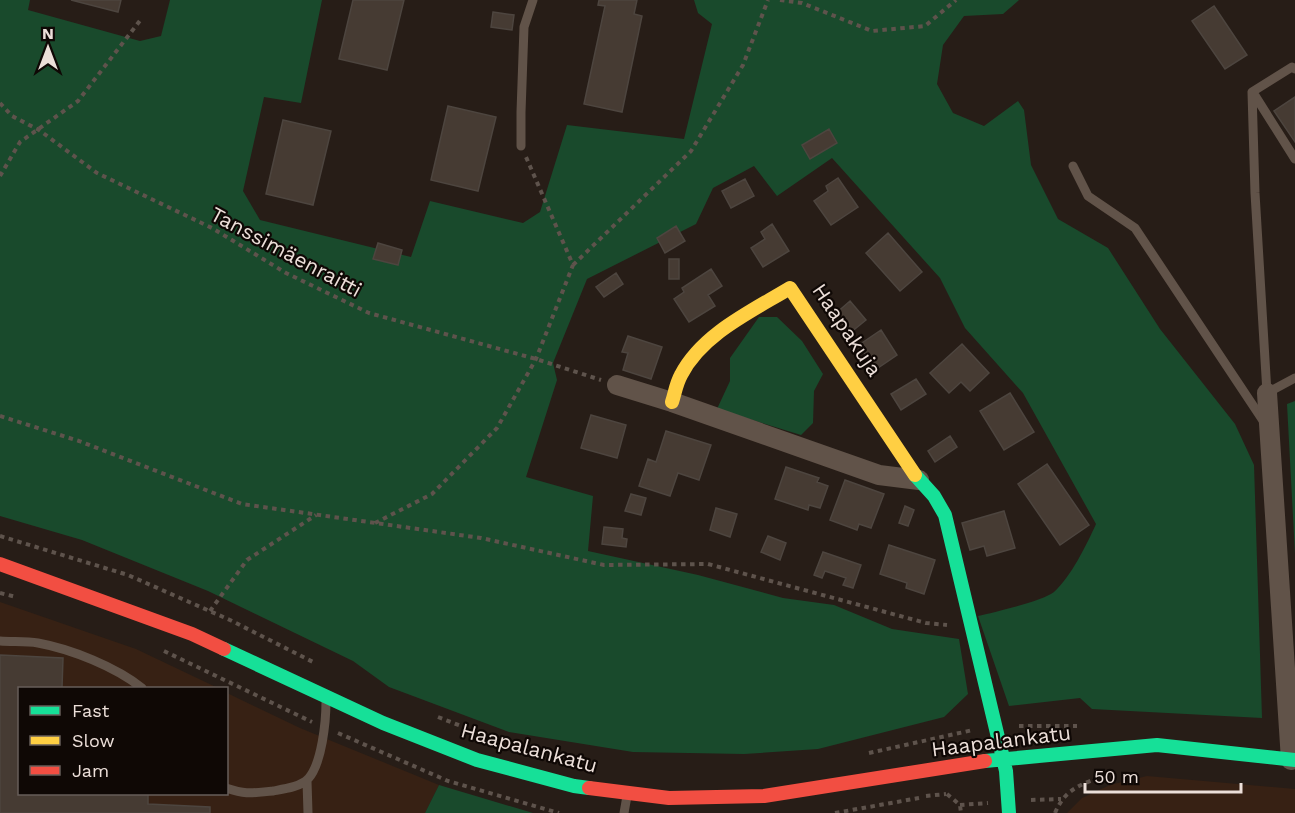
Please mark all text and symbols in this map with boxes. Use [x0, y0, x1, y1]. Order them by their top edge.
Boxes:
north arrow [18, 18, 78, 78]
text: N [42, 24, 54, 43]
street label: Tanssimäenraitti [206, 201, 366, 302]
street label: Haapakuja [807, 279, 888, 381]
legend [18, 687, 228, 795]
text: Fast [72, 700, 110, 721]
street label: Haapalankatu [458, 717, 600, 778]
street label: Haapalankatu [930, 720, 1072, 761]
text: Slow [72, 730, 115, 751]
scale bar [1085, 756, 1241, 794]
text: Jam [72, 760, 109, 781]
text: 50 m [1094, 766, 1139, 787]

